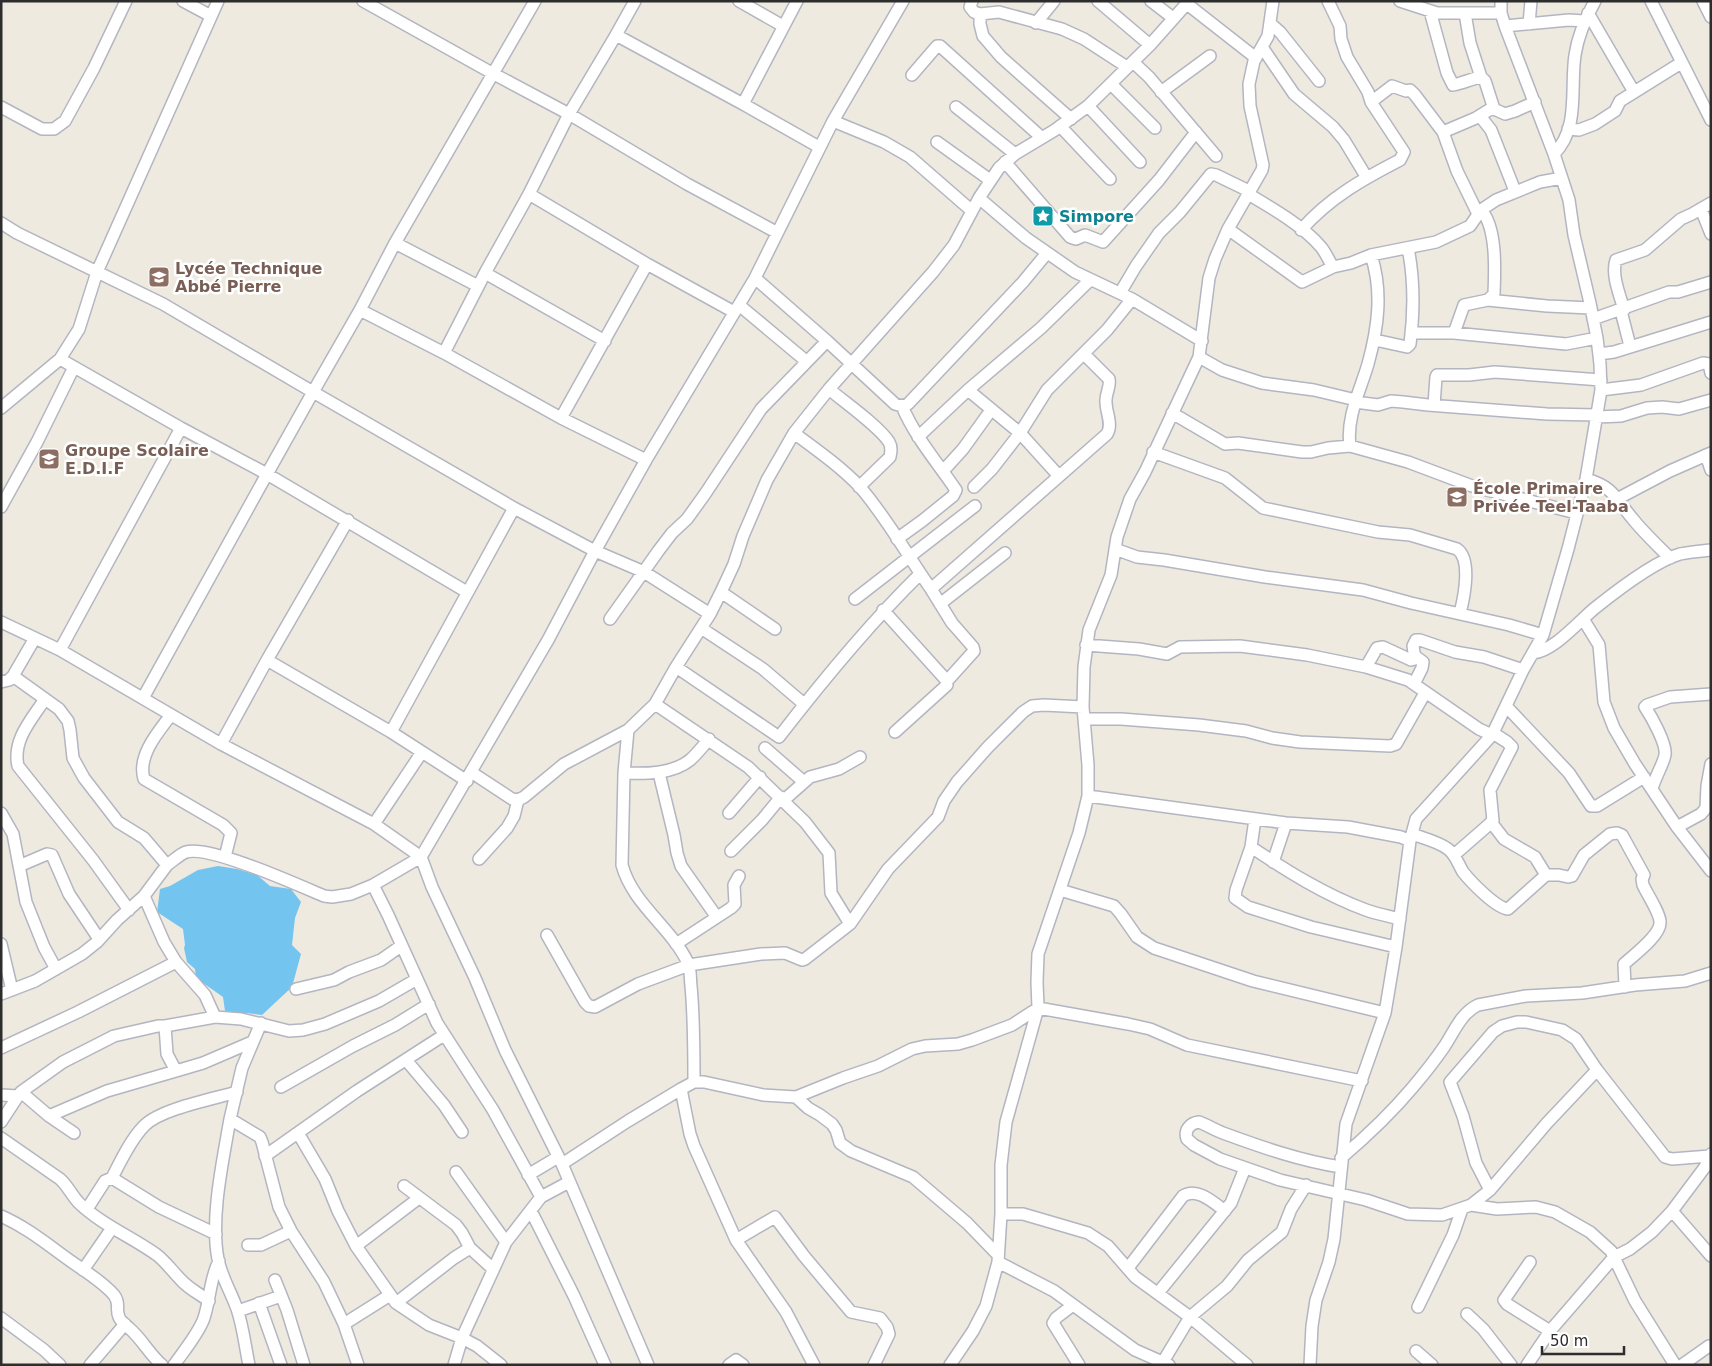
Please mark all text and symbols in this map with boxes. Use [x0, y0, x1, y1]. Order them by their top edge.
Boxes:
place icon: Simpore [1031, 204, 1055, 228]
place label: Simpore [1059, 207, 1134, 226]
place label: Lycée Technique Abbé Pierre [175, 259, 323, 296]
school or university icon: Lycée Technique Abbé Pierre [147, 265, 171, 289]
place label: Groupe Scolaire E.D.I.F [65, 441, 209, 478]
school or university icon: Groupe Scolaire E.D.I.F [37, 447, 61, 471]
place label: École Primaire Privée Teel-Taaba [1473, 479, 1629, 516]
school or university icon: École Primaire Privée Teel-Taaba [1445, 485, 1469, 509]
scale bar [1542, 1324, 1624, 1356]
text: 50 m [1550, 1332, 1588, 1350]

